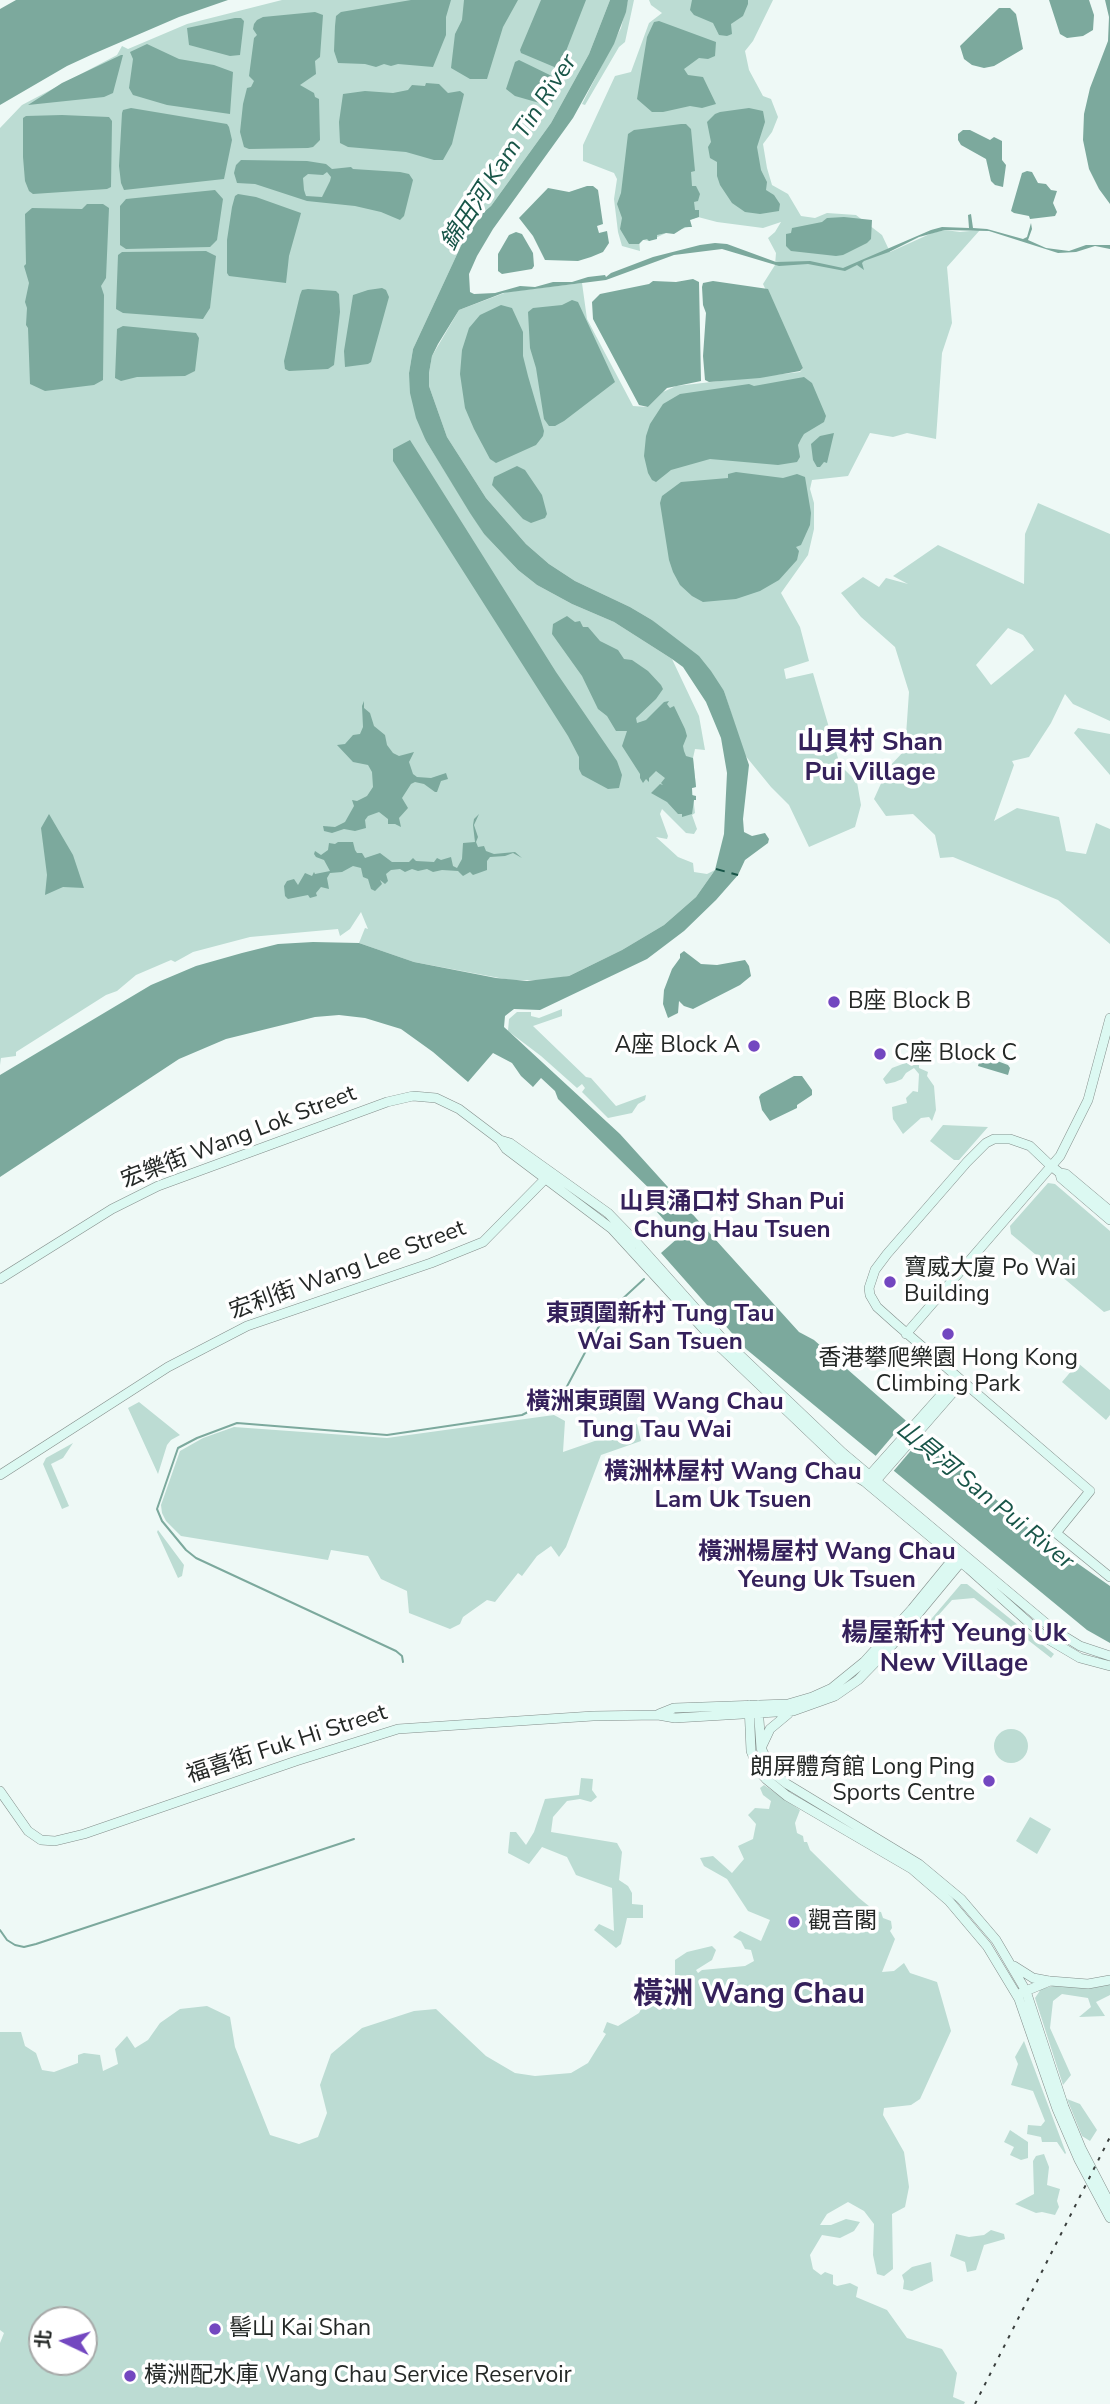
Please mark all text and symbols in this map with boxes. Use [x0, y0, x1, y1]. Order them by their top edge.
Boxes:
water label: 錦田河 Kam Tin River [436, 50, 584, 256]
district label: 山貝村 Shan Pui Village [797, 728, 943, 790]
place label: B座 Block B [848, 988, 971, 1016]
marker: B座 Block B [826, 994, 842, 1010]
place label: A座 Block A [614, 1032, 740, 1060]
marker: A座 Block A [746, 1038, 762, 1054]
place label: C座 Block C [894, 1040, 1017, 1068]
marker: C座 Block C [872, 1046, 888, 1062]
street label: 宏樂街 Wang Lok Street [118, 1081, 360, 1195]
district label: 山貝涌口村 Shan Pui Chung Hau Tsuen [620, 1189, 844, 1245]
street label: 宏利街 Wang Lee Street [226, 1215, 470, 1327]
place label: 寶威大廈 Po Wai Building [904, 1255, 1076, 1309]
marker: 寶威大廈 Po Wai Building [882, 1274, 898, 1290]
district label: 東頭圍新村 Tung Tau Wai San Tsuen [546, 1301, 774, 1357]
marker: 香港攀爬樂園 Hong Kong Climbing Park [940, 1326, 956, 1342]
place label: 香港攀爬樂園 Hong Kong Climbing Park [818, 1345, 1078, 1399]
district label: 橫洲東頭圍 Wang Chau Tung Tau Wai [526, 1389, 784, 1445]
water label: 山貝河 San Pui River [889, 1415, 1079, 1577]
district label: 橫洲林屋村 Wang Chau Lam Uk Tsuen [604, 1459, 862, 1515]
district label: 橫洲楊屋村 Wang Chau Yeung Uk Tsuen [698, 1539, 956, 1595]
district label: 楊屋新村 Yeung Uk New Village [841, 1619, 1067, 1680]
street label: 福喜街 Fuk Hi Street [183, 1700, 391, 1790]
place label: 朗屏體育館 Long Ping Sports Centre [750, 1754, 975, 1808]
marker: 朗屏體育館 Long Ping Sports Centre [981, 1773, 997, 1789]
place label: 觀音閣 [808, 1908, 877, 1936]
marker: 觀音閣 [786, 1914, 802, 1930]
district label: 橫洲 Wang Chau [633, 1978, 865, 2014]
north arrow [28, 2306, 98, 2376]
place label: 髻山 Kai Shan [229, 2315, 371, 2343]
marker: 髻山 Kai Shan [207, 2321, 223, 2337]
text: 北 [30, 2329, 58, 2350]
place label: 橫洲配水庫 Wang Chau Service Reservoir [144, 2362, 572, 2390]
marker: 橫洲配水庫 Wang Chau Service Reservoir [122, 2368, 138, 2384]

